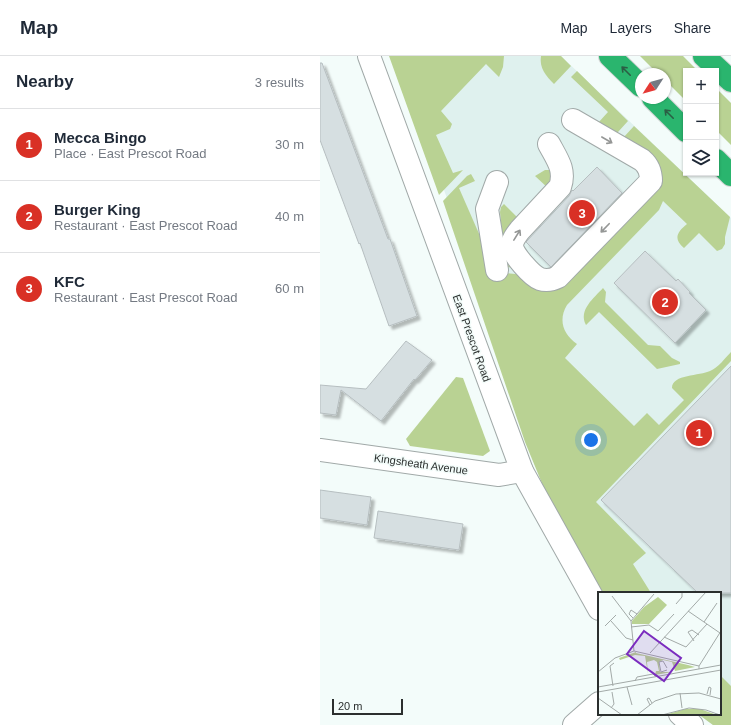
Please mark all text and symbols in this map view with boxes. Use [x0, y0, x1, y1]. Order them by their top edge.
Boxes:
text: Map [20, 17, 58, 38]
text: Map [560, 20, 588, 36]
text: Layers [610, 20, 652, 36]
text: Share [674, 20, 711, 36]
one-way arrow [621, 66, 631, 76]
north arrow [635, 68, 671, 104]
map controls [683, 68, 719, 176]
button: + [683, 68, 719, 104]
text: Nearby [16, 72, 74, 91]
text: 3 results [255, 75, 304, 90]
button: − [683, 104, 719, 140]
one-way arrow [664, 109, 674, 119]
text: Mecca Bingo [54, 129, 147, 146]
one-way arrow [601, 136, 613, 144]
text: 1 [25, 137, 33, 152]
text: 30 m [275, 137, 304, 152]
button: layers [683, 140, 719, 176]
text: Place · East Prescot Road [54, 146, 206, 161]
pin: 3 [569, 198, 595, 228]
text: Burger King [54, 201, 141, 218]
text: 2 [25, 209, 33, 224]
text: 40 m [275, 209, 304, 224]
text: Restaurant · East Prescot Road [54, 218, 238, 233]
one-way arrow [601, 223, 610, 233]
one-way arrow [513, 230, 521, 241]
text: KFC [54, 273, 85, 290]
text: 3 [25, 281, 33, 296]
text: 60 m [275, 281, 304, 296]
pin: 2 [652, 287, 678, 317]
text: Restaurant · East Prescot Road [54, 290, 238, 305]
street label: East Prescot Road [451, 293, 493, 383]
pin: 1 [686, 418, 712, 448]
your location [581, 430, 601, 450]
street label: Kingsheath Avenue [373, 451, 469, 477]
inset map [598, 592, 721, 715]
scale bar [332, 697, 403, 716]
text: 20 m [338, 700, 362, 712]

